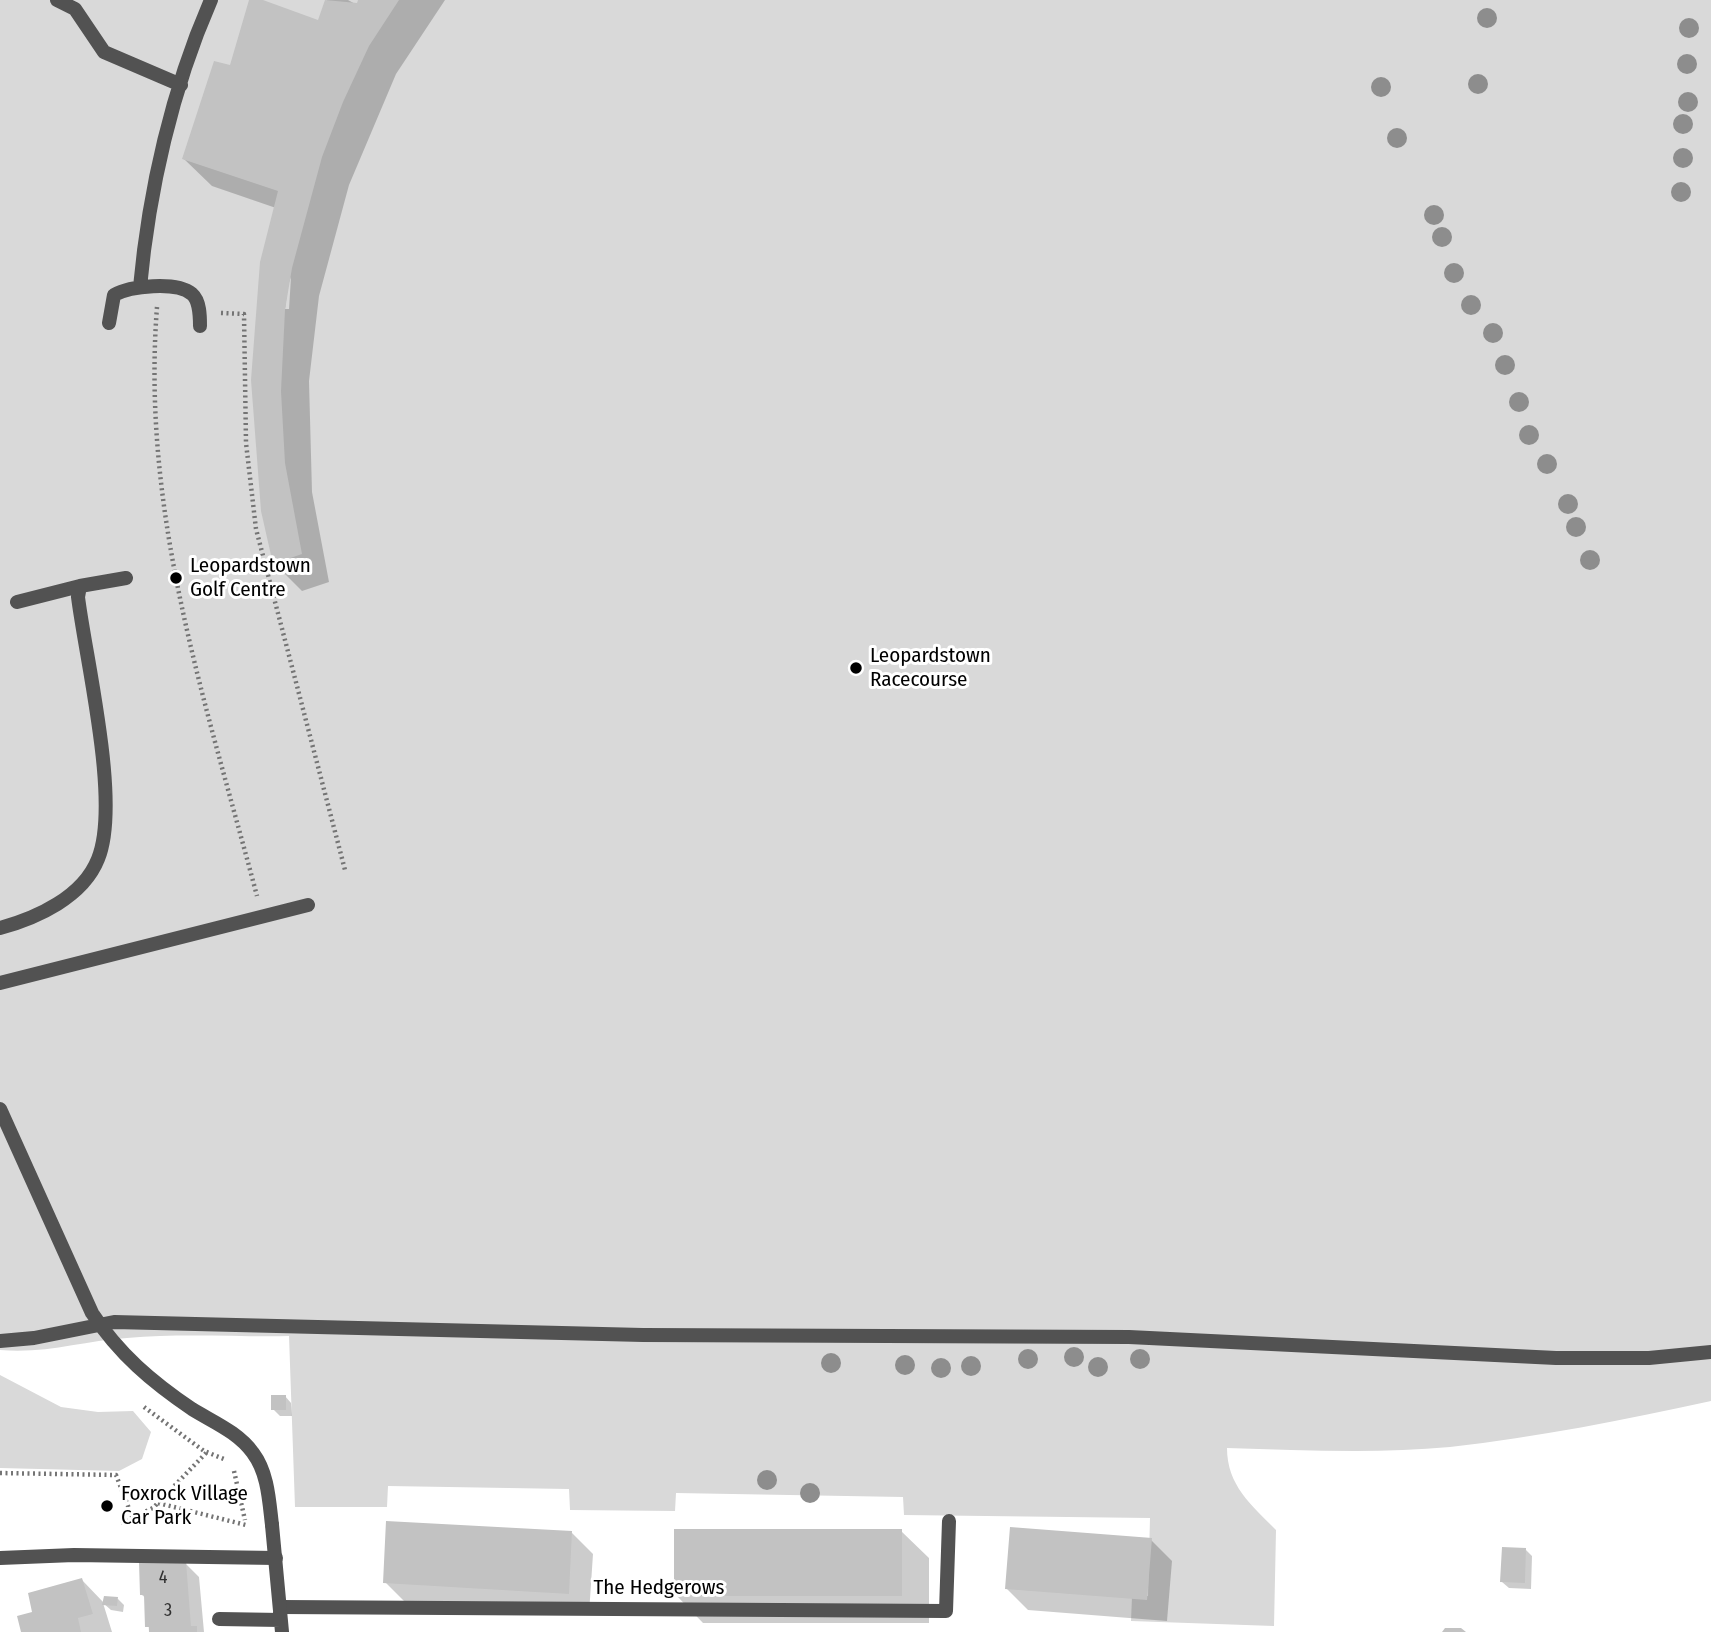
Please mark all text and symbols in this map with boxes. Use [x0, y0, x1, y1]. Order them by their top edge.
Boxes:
place label: Leopardstown Golf Centre [190, 553, 311, 603]
marker: Leopardstown Golf Centre [168, 570, 184, 586]
place label: Leopardstown Racecourse [870, 643, 991, 693]
marker: Leopardstown Racecourse [848, 660, 864, 676]
place label: Foxrock Village Car Park [121, 1481, 248, 1531]
marker: Foxrock Village Car Park [99, 1498, 115, 1514]
house number: 4 [159, 1567, 167, 1589]
street label: The Hedgerows [594, 1575, 724, 1601]
house number: 3 [164, 1600, 172, 1622]

